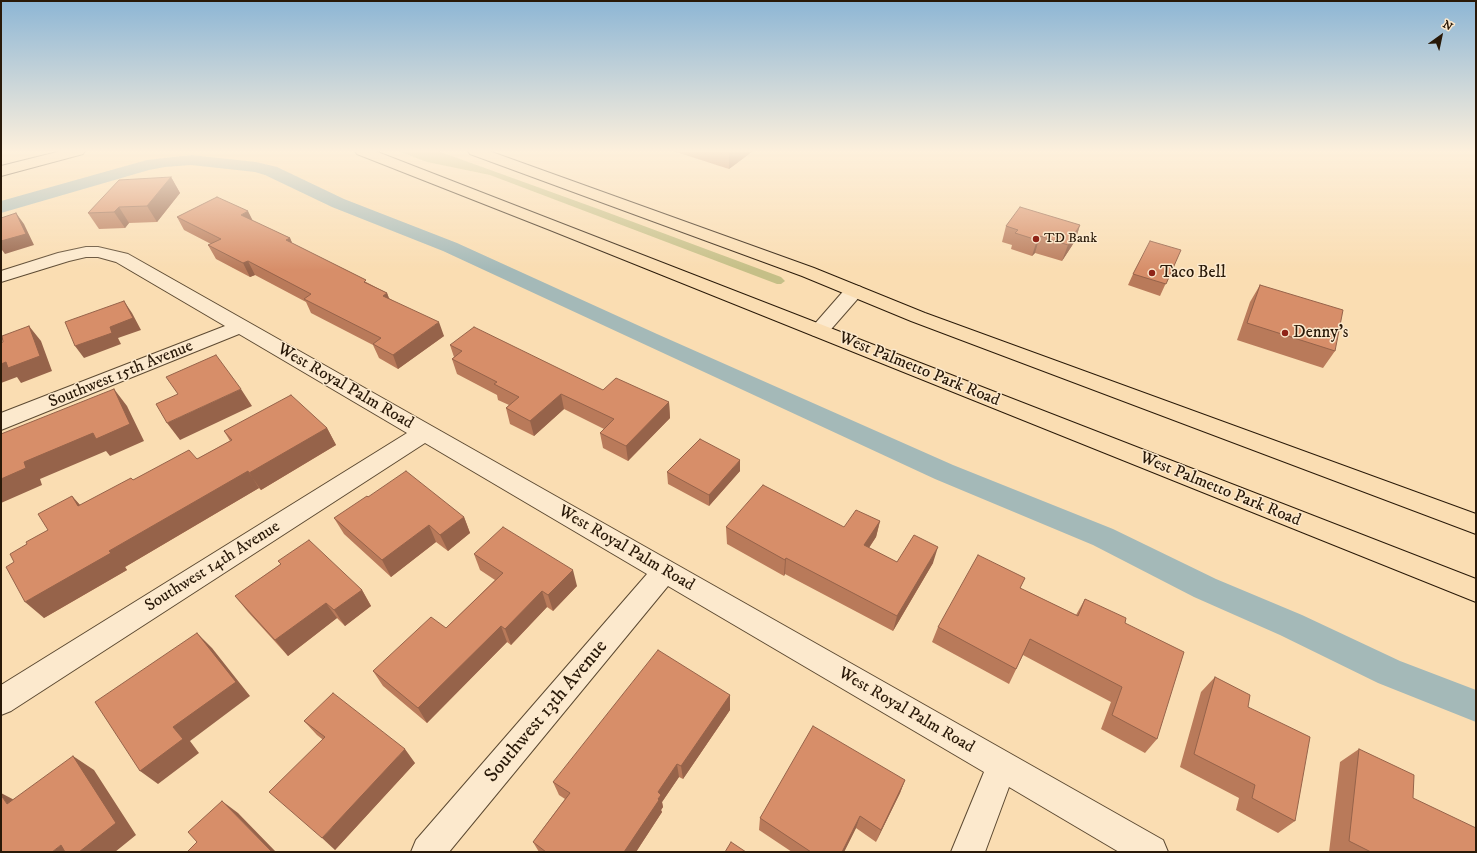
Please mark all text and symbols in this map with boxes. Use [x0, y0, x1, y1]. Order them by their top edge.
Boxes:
north arrow [1421, 16, 1461, 56]
text: N [1440, 18, 1455, 34]
place label: TD Bank [1044, 231, 1097, 247]
marker: TD Bank [1031, 234, 1041, 244]
place label: Taco Bell [1160, 263, 1226, 283]
marker: Taco Bell [1147, 268, 1157, 278]
place label: Denny's [1293, 323, 1348, 343]
street label: West Palmetto Park Road [835, 328, 1003, 412]
marker: Denny's [1280, 328, 1290, 338]
street label: Southwest 15th Avenue [46, 337, 196, 413]
street label: West Royal Palm Road [273, 340, 417, 434]
street label: West Palmetto Park Road [1136, 448, 1304, 532]
street label: West Royal Palm Road [554, 502, 698, 596]
street label: Southwest 14th Avenue [142, 517, 284, 617]
street label: Southwest 13th Avenue [480, 636, 614, 788]
street label: West Royal Palm Road [834, 664, 978, 758]

